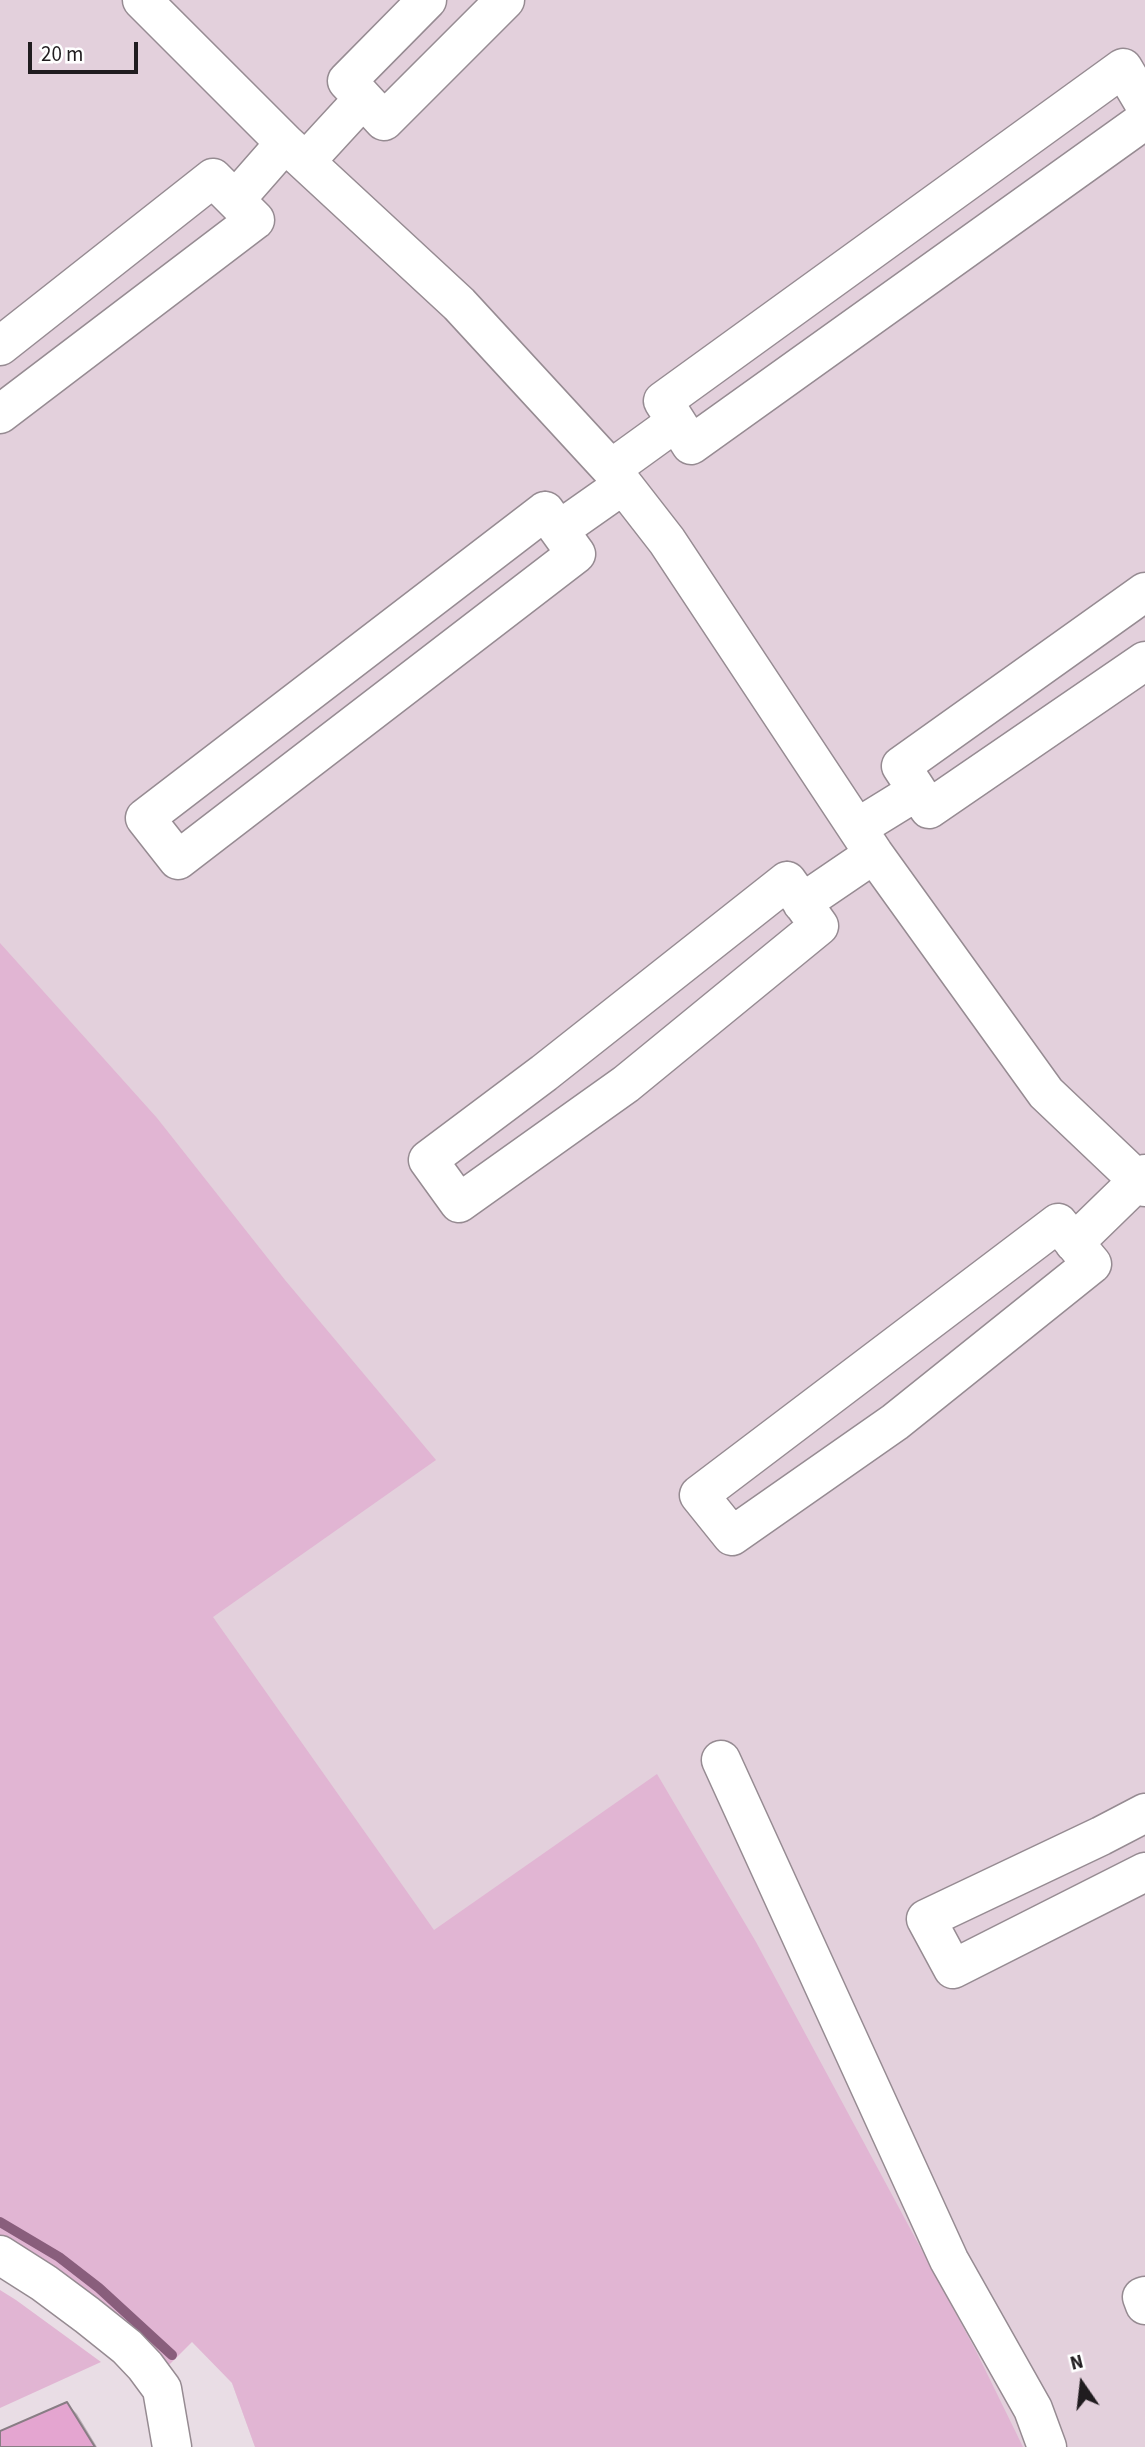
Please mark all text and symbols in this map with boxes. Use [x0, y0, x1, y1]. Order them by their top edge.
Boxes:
scale bar [32, 28, 142, 72]
text: 20 m [41, 39, 83, 69]
north arrow [1047, 2349, 1117, 2419]
text: N [1067, 2349, 1086, 2378]

